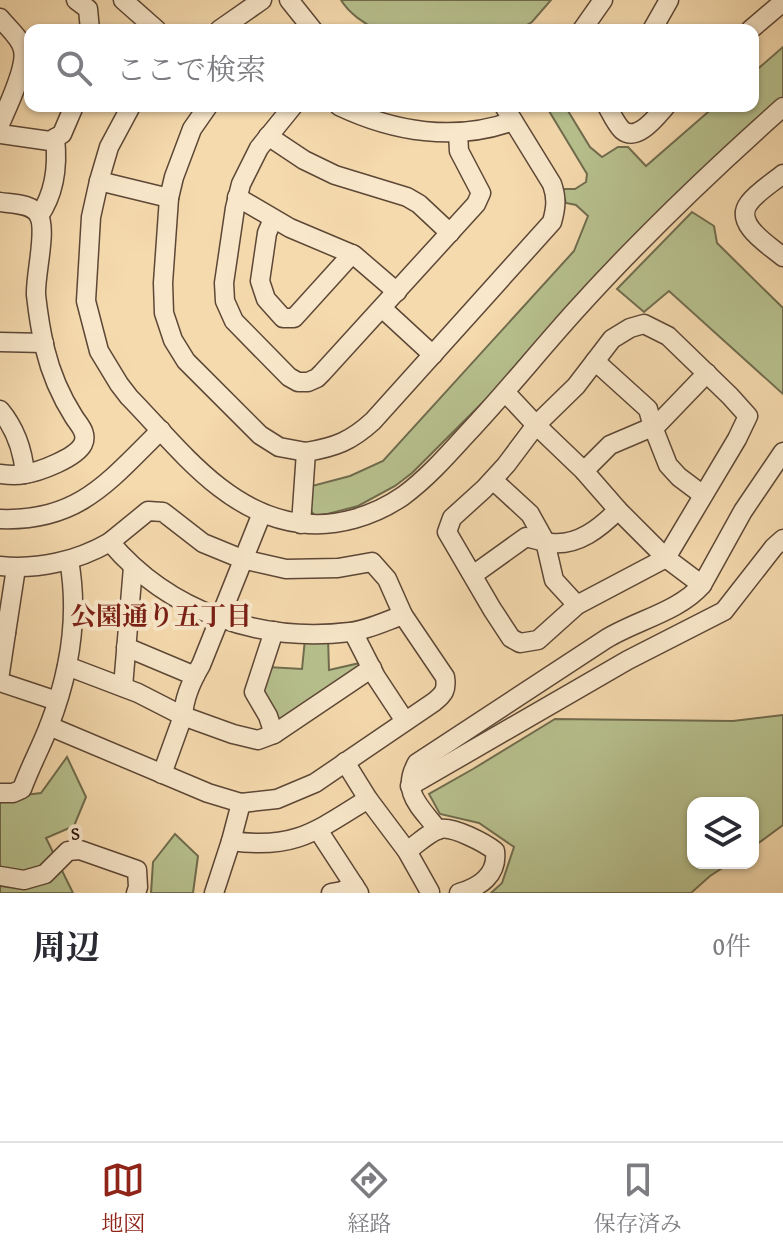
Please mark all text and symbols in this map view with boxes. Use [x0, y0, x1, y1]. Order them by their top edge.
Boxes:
search box [24, 24, 759, 112]
icon: search [52, 46, 96, 90]
text: ここで検索 [116, 47, 266, 91]
district label: 公園通り五丁目 [70, 596, 252, 635]
map controls [687, 797, 759, 869]
button: layers [687, 797, 759, 869]
street label: s [68, 813, 82, 849]
text: 周辺 [32, 922, 100, 971]
text: 0件 [712, 926, 751, 965]
tab: 地図 [101, 1158, 145, 1239]
tab: 経路 [347, 1158, 392, 1239]
tab: 保存済み [594, 1158, 682, 1239]

